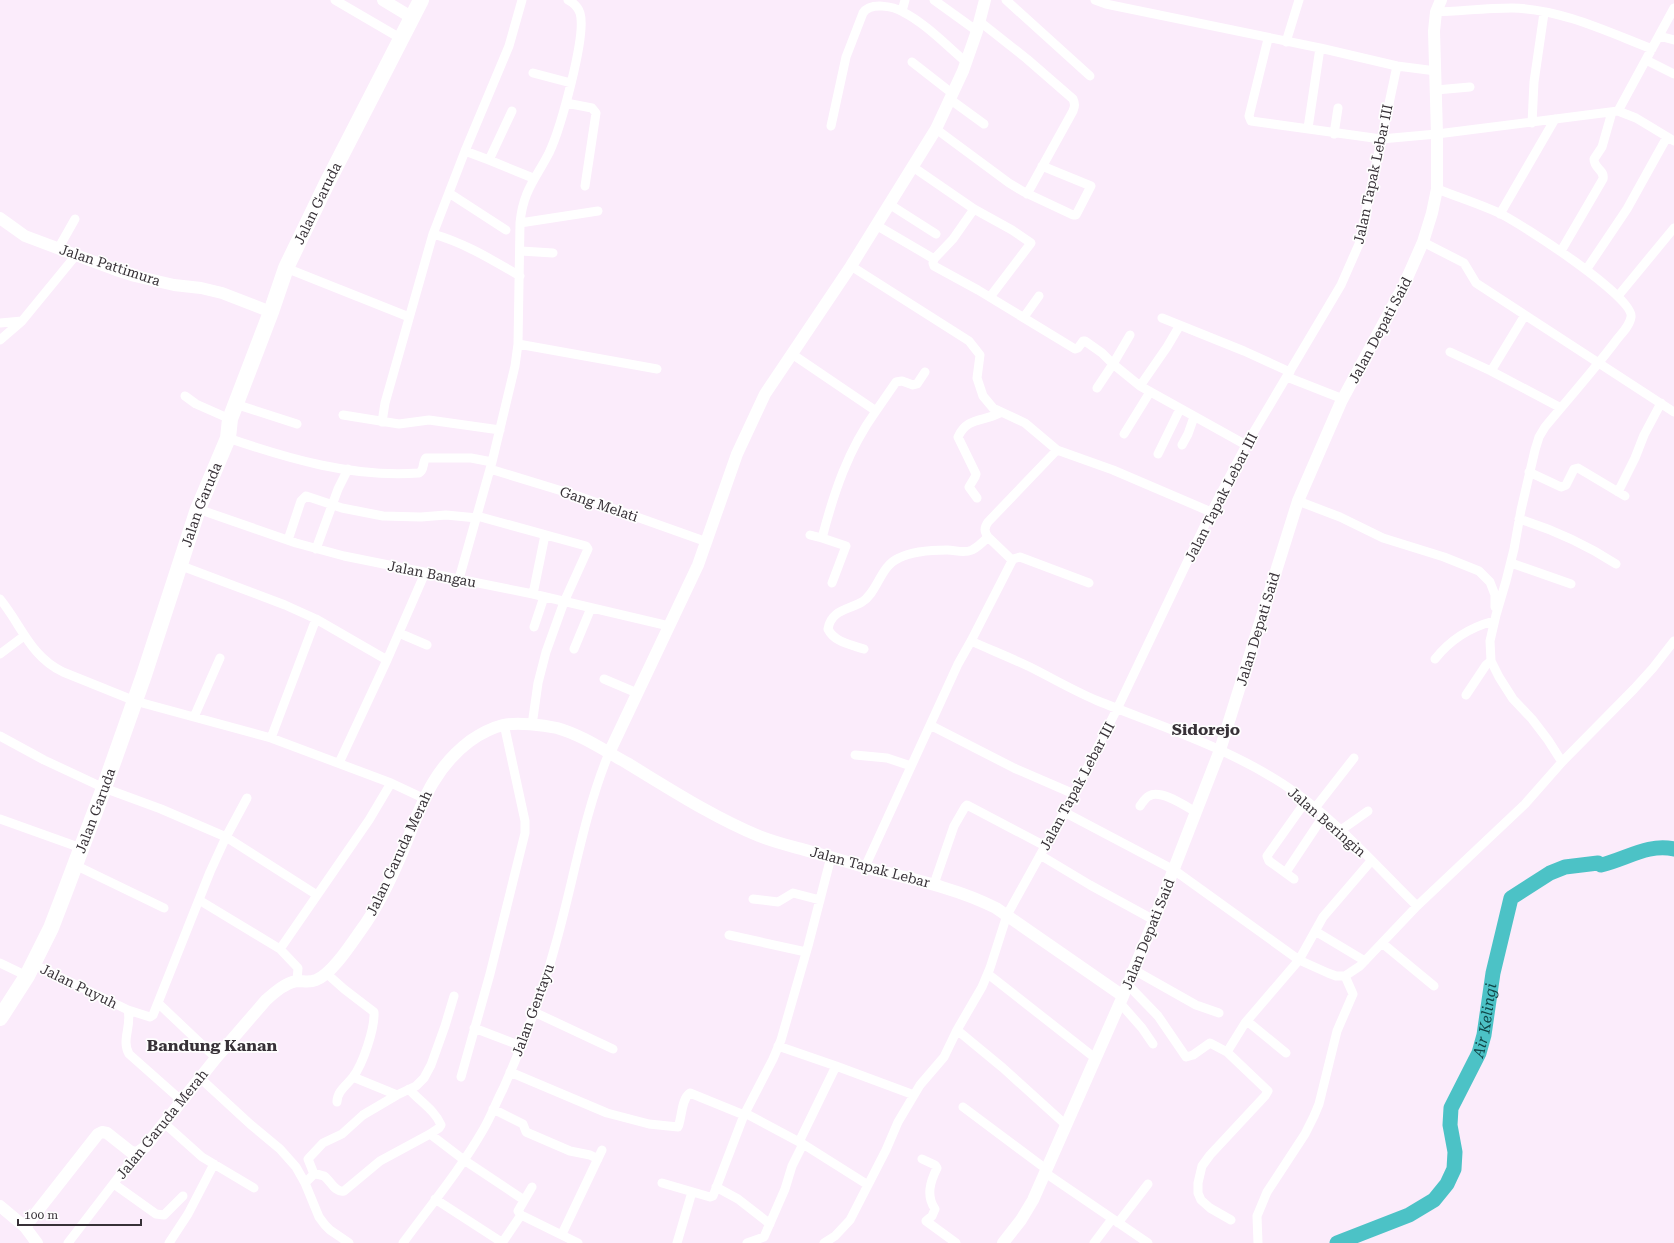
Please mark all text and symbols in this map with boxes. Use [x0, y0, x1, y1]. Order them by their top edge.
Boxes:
street label: Jalan Tapak Lebar III [1350, 103, 1396, 245]
street label: Jalan Garuda [291, 159, 345, 247]
street label: Jalan Pattimura [57, 241, 163, 289]
street label: Jalan Depati Said [1345, 274, 1415, 386]
street label: Jalan Tapak Lebar III [1182, 430, 1260, 564]
street label: Jalan Garuda [178, 459, 225, 549]
street label: Gang Melati [558, 483, 641, 525]
street label: Jalan Bangau [387, 558, 478, 590]
street label: Jalan Depati Said [1233, 570, 1283, 688]
street label: Jalan Tapak Lebar III [1036, 719, 1118, 853]
district label: Sidorejo [1172, 720, 1240, 739]
street label: Jalan Garuda [72, 766, 118, 855]
street label: Jalan Beringin [1285, 784, 1369, 860]
street label: Jalan Garuda Merah [363, 788, 435, 918]
street label: Jalan Tapak Lebar [808, 843, 932, 891]
street label: Jalan Depati Said [1119, 876, 1177, 992]
street label: Jalan Puyuh [38, 960, 120, 1012]
street label: Jalan Gentayu [509, 961, 557, 1058]
water label: Air Kelingi [1469, 982, 1500, 1061]
district label: Bandung Kanan [147, 1036, 277, 1055]
street label: Jalan Garuda Merah [113, 1066, 211, 1182]
scale bar [18, 1201, 141, 1227]
text: 100 m [24, 1208, 58, 1222]

